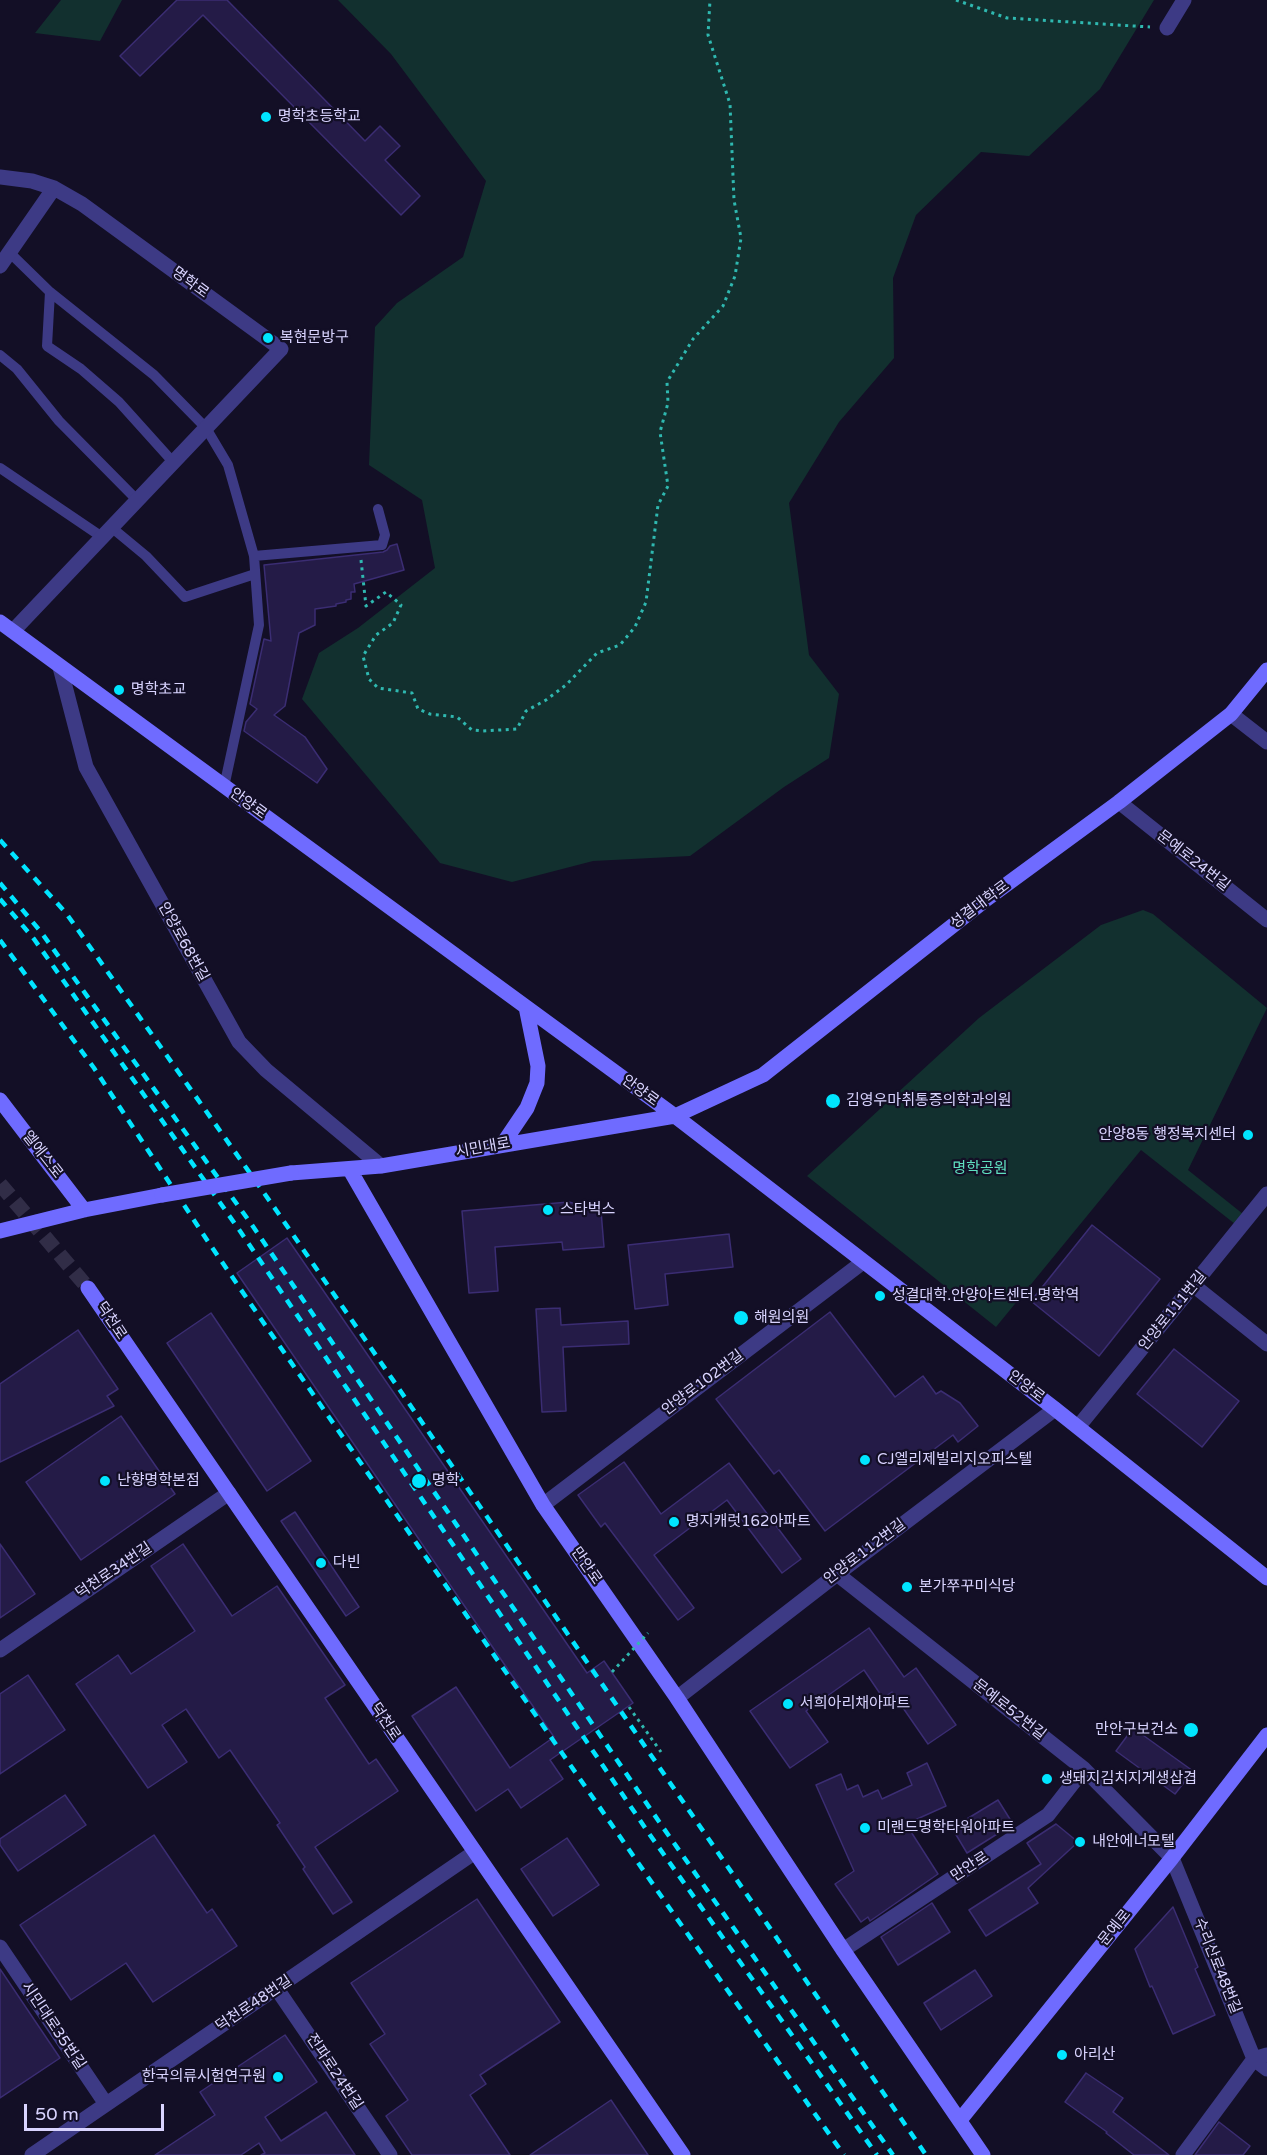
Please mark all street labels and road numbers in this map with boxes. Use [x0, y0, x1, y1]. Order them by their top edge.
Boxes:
street label: 명학로 [168, 264, 212, 302]
street label: 안양로 [226, 785, 270, 823]
street label: 문예로24번길 [1153, 827, 1233, 895]
street label: 성결대학로 [947, 877, 1013, 933]
street label: 안양로68번길 [154, 899, 212, 985]
street label: 안양로 [618, 1072, 662, 1110]
street label: 엘에스로 [18, 1128, 66, 1182]
street label: 시민대로 [454, 1134, 512, 1162]
street label: 안양로111번길 [1135, 1268, 1211, 1354]
street label: 덕천로 [92, 1299, 130, 1343]
street label: 안양로102번길 [659, 1347, 747, 1419]
street label: 안양로 [1004, 1367, 1048, 1407]
street label: 안양로112번길 [821, 1516, 909, 1588]
street label: 덕천로34번길 [73, 1539, 155, 1603]
street label: 만안로 [567, 1544, 605, 1588]
street label: 문예로52번길 [969, 1676, 1049, 1744]
street label: 덕천로 [366, 1700, 404, 1744]
street label: 만안로 [948, 1848, 992, 1886]
street label: 문예로 [1095, 1906, 1135, 1950]
street label: 수리산로48번길 [1190, 1916, 1244, 2016]
street label: 덕천로48번길 [213, 1972, 295, 2036]
street label: 시민대로35번길 [17, 1979, 89, 2073]
street label: 전파로24번길 [302, 2031, 366, 2113]

